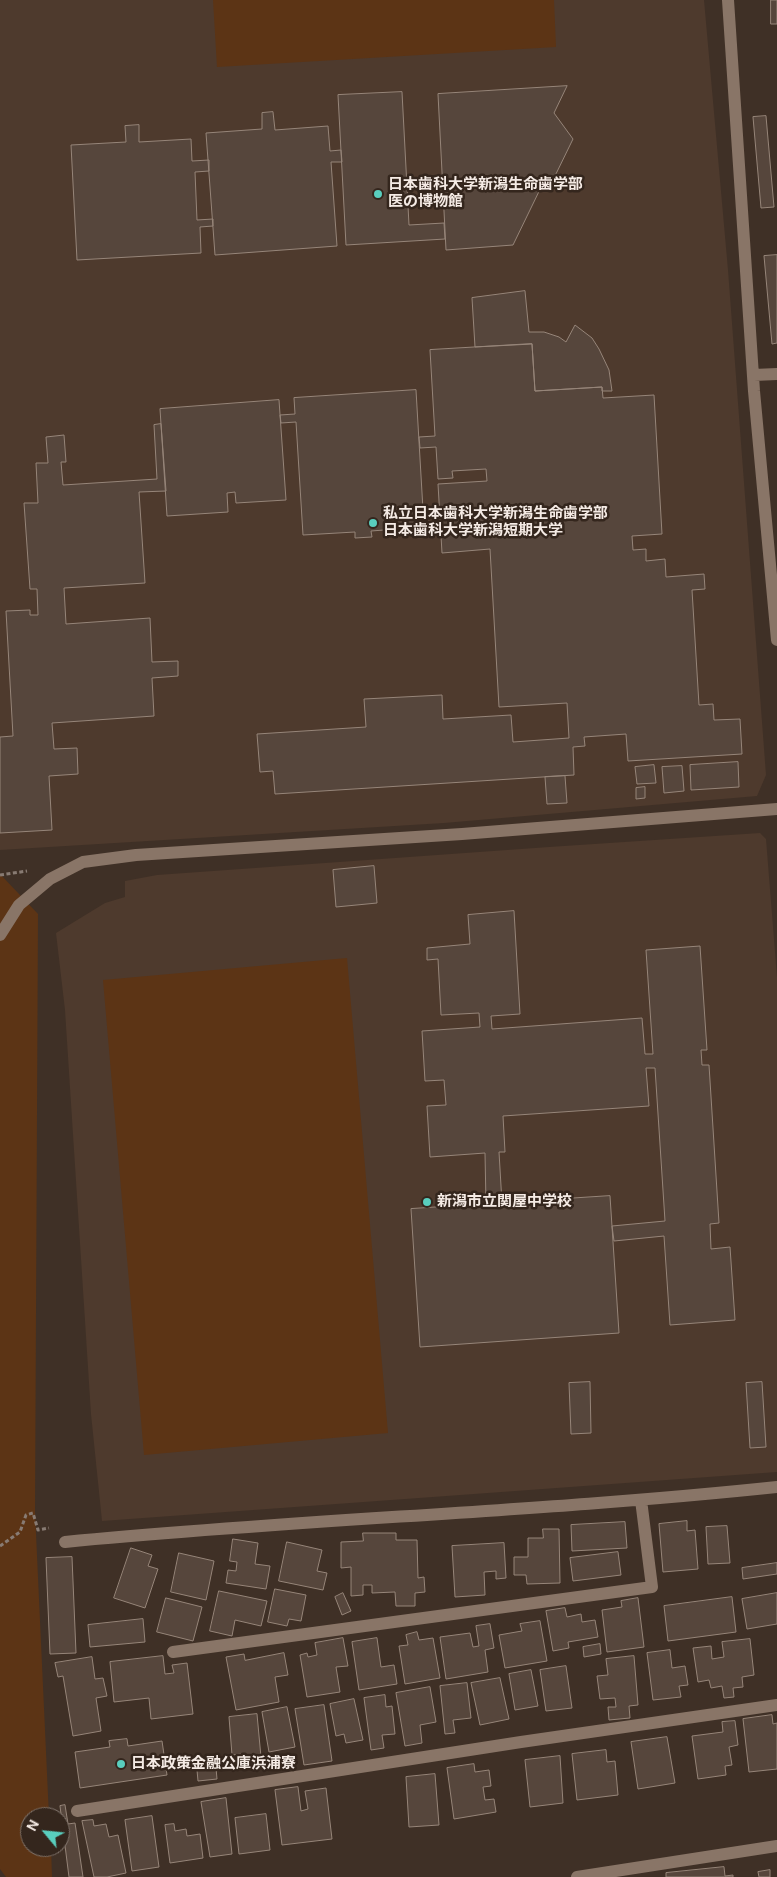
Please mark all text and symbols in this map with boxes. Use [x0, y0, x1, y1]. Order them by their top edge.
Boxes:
place label: 日本歯科大学新潟生命歯学部 医の博物館 [388, 176, 583, 211]
marker: 日本歯科大学新潟生命歯学部 医の博物館 [372, 188, 384, 200]
place label: 私立日本歯科大学新潟生命歯学部 日本歯科大学新潟短期大学 [383, 505, 608, 540]
marker: 私立日本歯科大学新潟生命歯学部 日本歯科大学新潟短期大学 [367, 517, 379, 529]
place label: 新潟市立関屋中学校 [437, 1193, 572, 1211]
marker: 新潟市立関屋中学校 [421, 1196, 433, 1208]
place label: 日本政策金融公庫浜浦寮 [131, 1755, 296, 1773]
marker: 日本政策金融公庫浜浦寮 [115, 1758, 127, 1770]
north arrow [20, 1807, 70, 1857]
text: N [22, 1817, 43, 1834]

